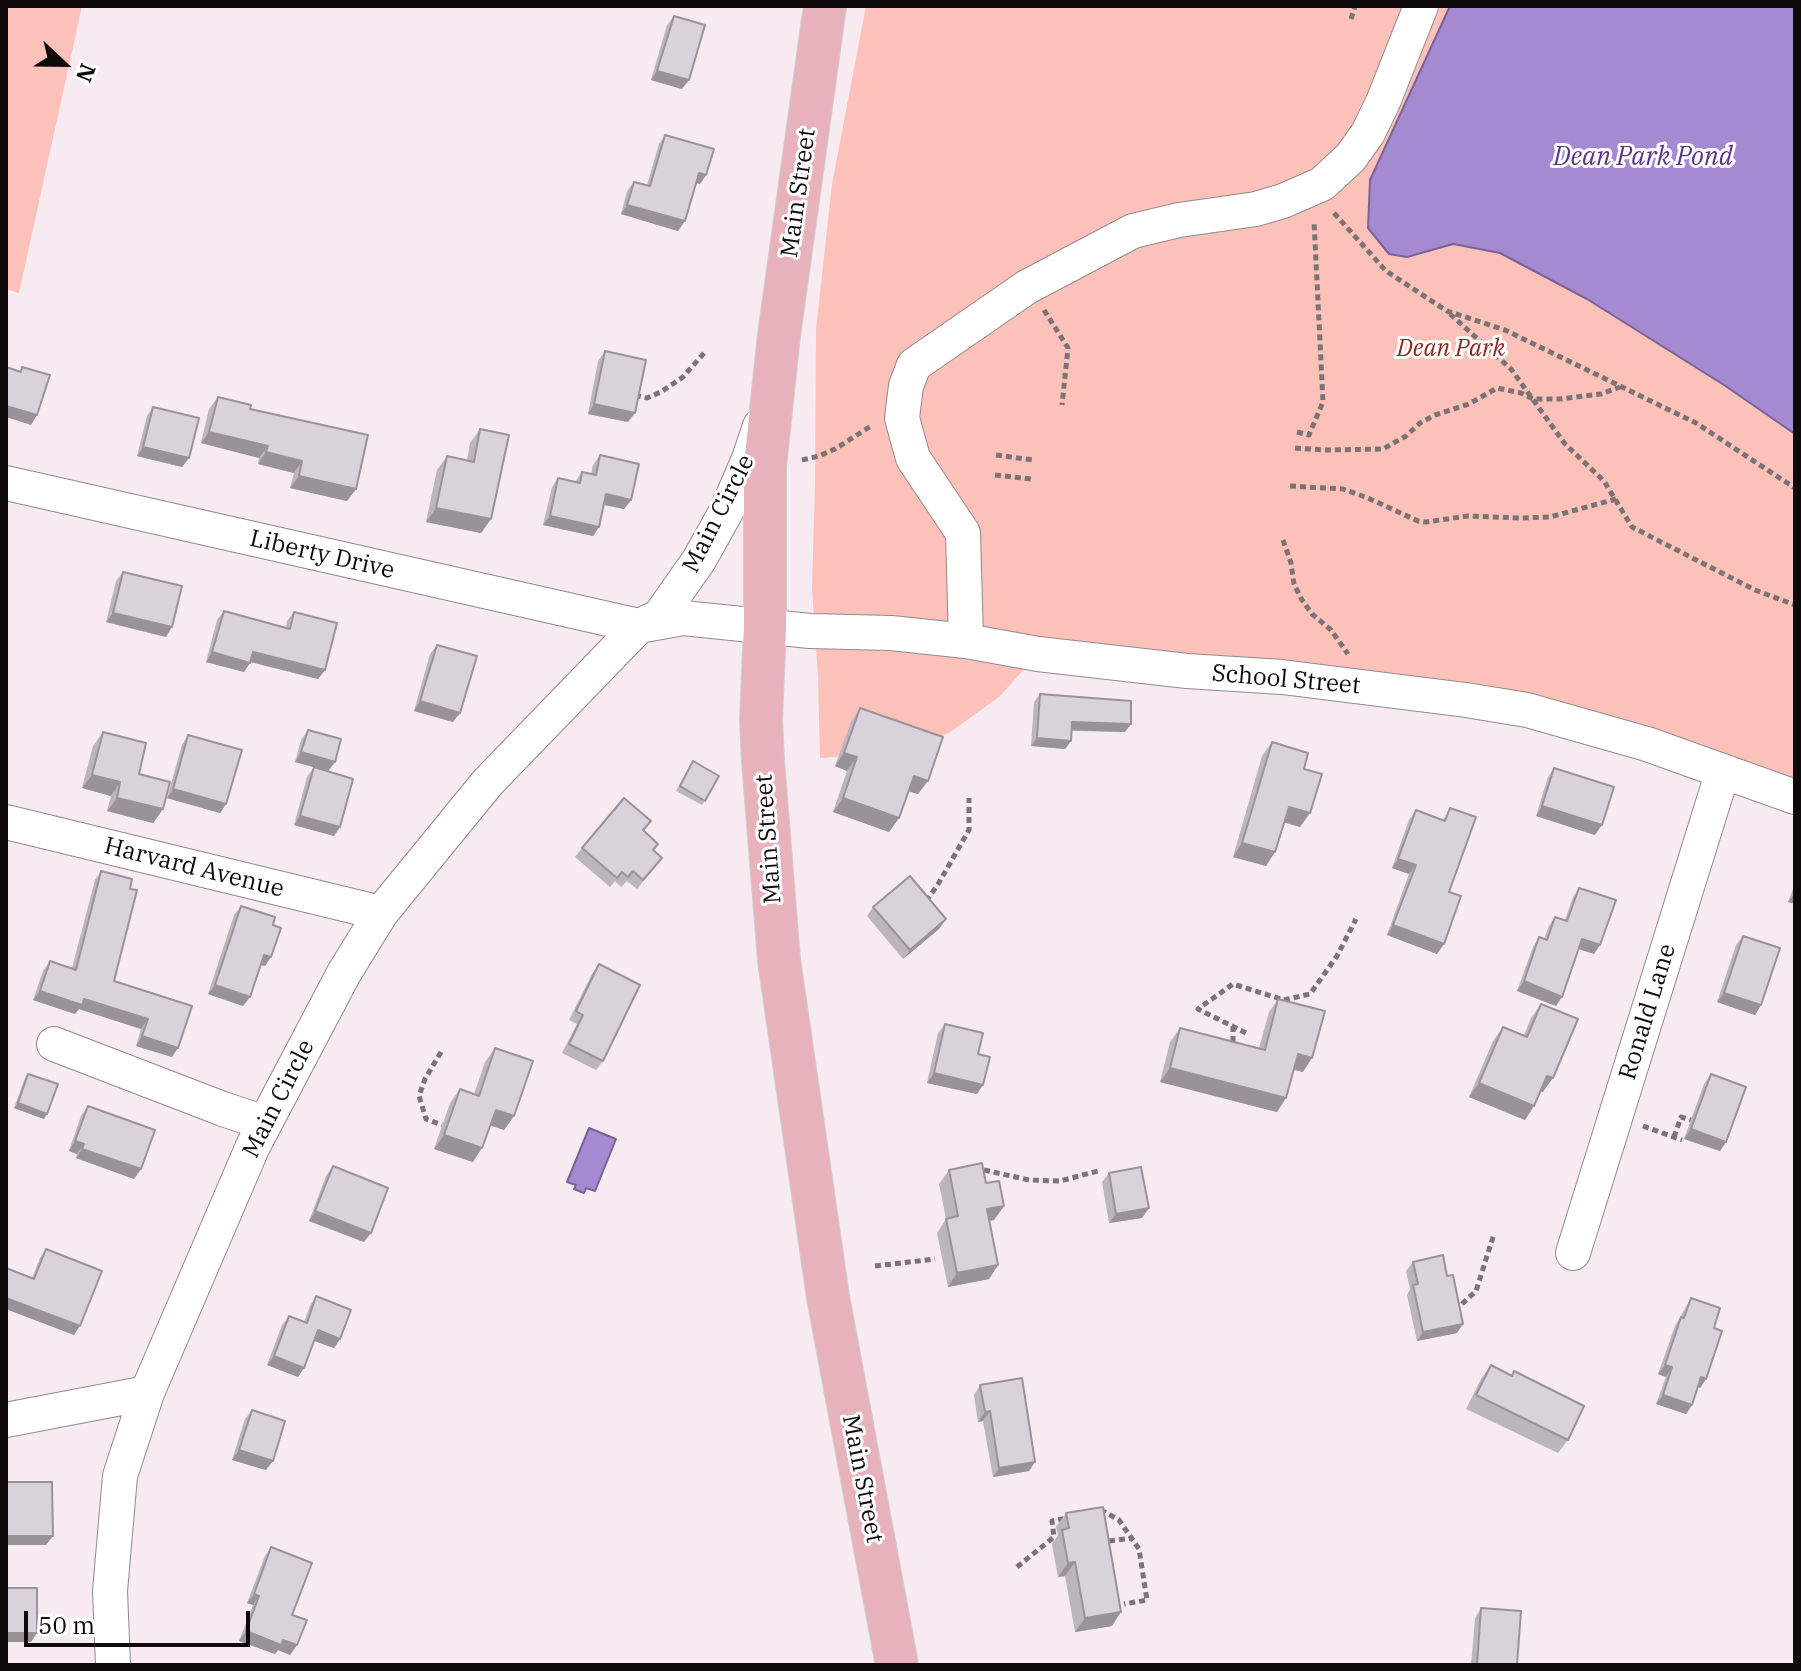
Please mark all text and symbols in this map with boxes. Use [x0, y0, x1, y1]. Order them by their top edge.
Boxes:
north arrow [24, 24, 104, 104]
text: N [70, 60, 103, 87]
street label: Main Street [776, 127, 822, 259]
water label: Dean Park Pond [1553, 141, 1733, 173]
park label: Dean Park [1397, 335, 1505, 363]
street label: Main Circle [677, 450, 761, 578]
street label: Liberty Drive [247, 524, 397, 586]
street label: School Street [1211, 659, 1361, 701]
street label: Main Street [750, 773, 788, 905]
street label: Harvard Avenue [101, 832, 287, 904]
street label: Ronald Lane [1614, 941, 1682, 1083]
street label: Main Circle [237, 1035, 321, 1163]
street label: Main Street [835, 1412, 889, 1546]
scale bar [28, 1595, 254, 1645]
text: 50 m [38, 1609, 95, 1641]

